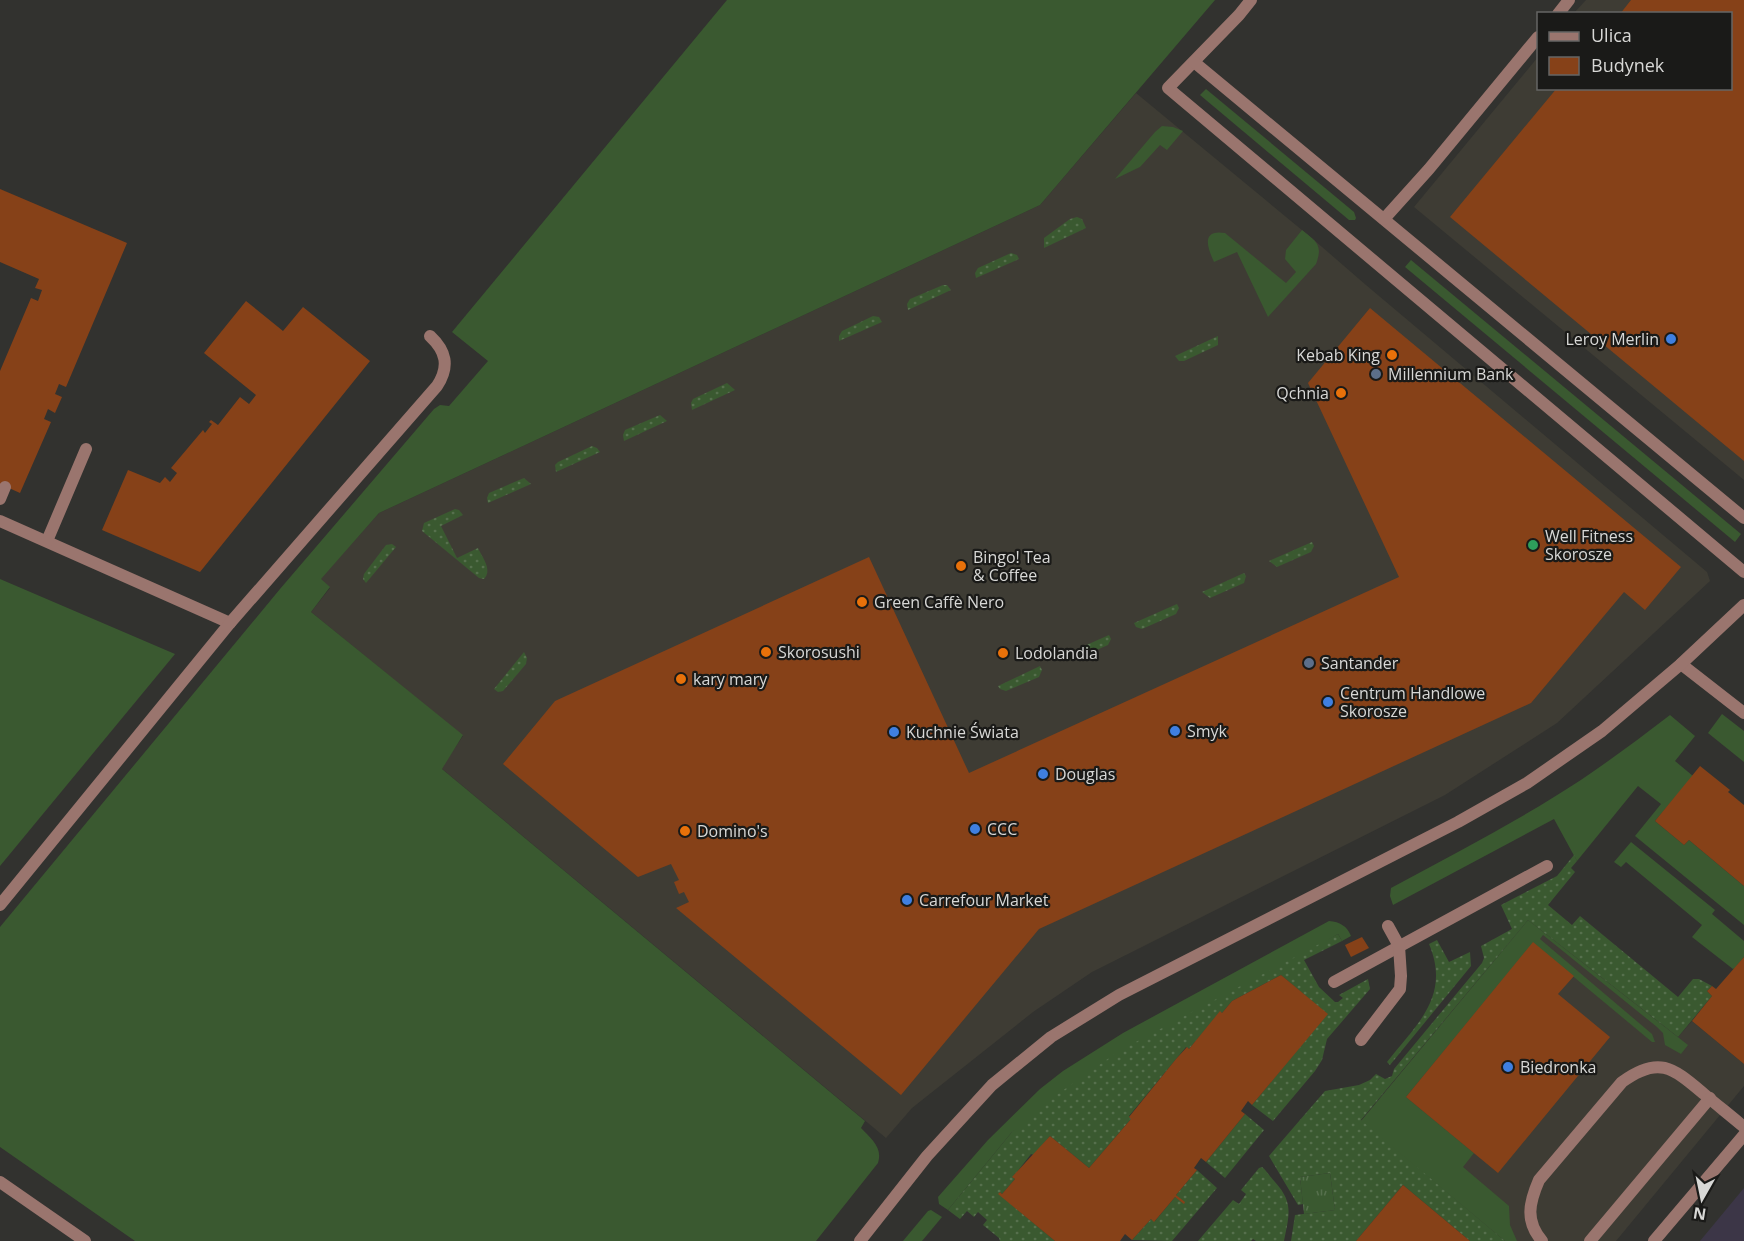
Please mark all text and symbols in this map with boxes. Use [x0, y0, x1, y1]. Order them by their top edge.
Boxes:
legend [1537, 12, 1732, 90]
text: Ulica [1591, 23, 1632, 47]
text: Budynek [1591, 53, 1665, 77]
place label: Leroy Merlin [1566, 328, 1659, 350]
marker: Leroy Merlin [1664, 332, 1678, 346]
place label: Kebab King [1296, 344, 1380, 366]
marker: Kebab King [1385, 348, 1399, 362]
place label: Millennium Bank [1388, 363, 1514, 385]
marker: Millennium Bank [1369, 367, 1383, 381]
place label: Qchnia [1276, 382, 1329, 404]
marker: Qchnia [1334, 386, 1348, 400]
place label: Well Fitness Skorosze [1545, 525, 1633, 565]
marker: Well Fitness Skorosze [1526, 538, 1540, 552]
place label: Bingo! Tea & Coffee [973, 546, 1051, 586]
marker: Bingo! Tea & Coffee [954, 559, 968, 573]
place label: Green Caffè Nero [874, 591, 1004, 613]
marker: Green Caffè Nero [855, 595, 869, 609]
place label: Skorosushi [778, 641, 860, 663]
place label: Lodolandia [1015, 642, 1098, 664]
marker: Skorosushi [759, 645, 773, 659]
marker: Lodolandia [996, 646, 1010, 660]
place label: Santander [1321, 652, 1399, 674]
marker: Santander [1302, 656, 1316, 670]
place label: kary mary [693, 668, 768, 690]
marker: kary mary [674, 672, 688, 686]
place label: Centrum Handlowe Skorosze [1340, 682, 1485, 722]
marker: Centrum Handlowe Skorosze [1321, 695, 1335, 709]
place label: Smyk [1187, 720, 1228, 742]
place label: Kuchnie Świata [906, 721, 1019, 743]
marker: Smyk [1168, 724, 1182, 738]
marker: Kuchnie Świata [887, 725, 901, 739]
place label: Douglas [1055, 763, 1115, 785]
marker: Douglas [1036, 767, 1050, 781]
place label: CCC [987, 818, 1017, 840]
place label: Domino's [697, 820, 768, 842]
marker: CCC [968, 822, 982, 836]
marker: Domino's [678, 824, 692, 838]
place label: Carrefour Market [919, 889, 1049, 911]
marker: Carrefour Market [900, 893, 914, 907]
place label: Biedronka [1520, 1056, 1596, 1078]
marker: Biedronka [1501, 1060, 1515, 1074]
north arrow [1672, 1169, 1732, 1229]
text: N [1692, 1202, 1708, 1226]

